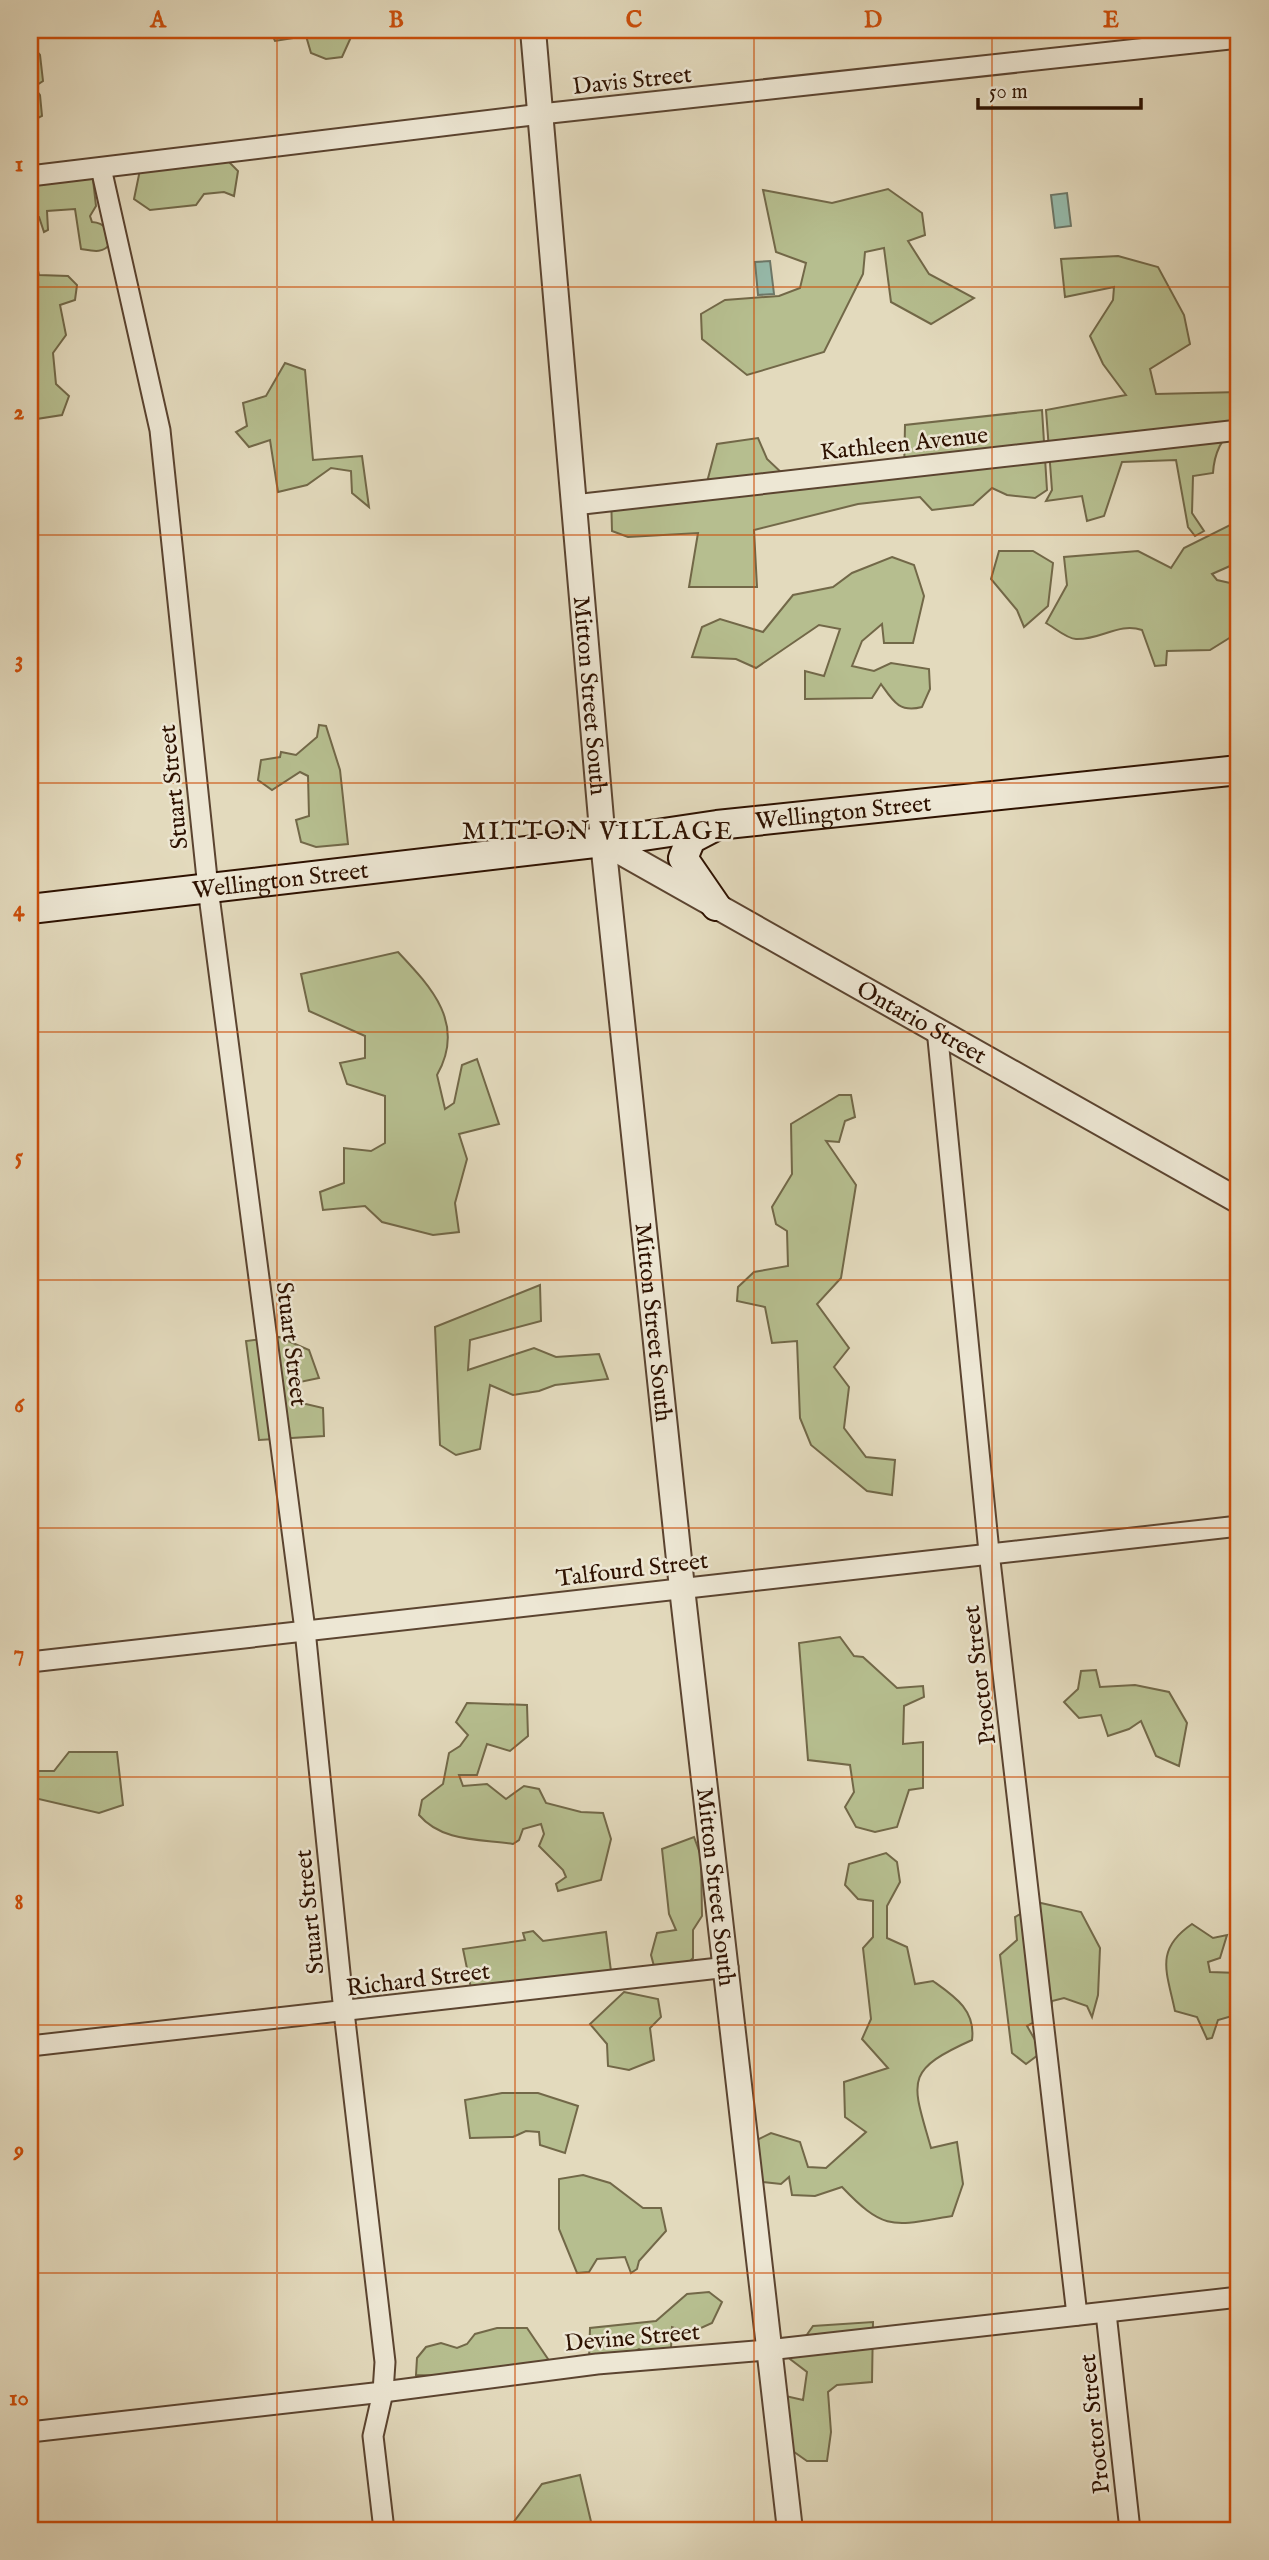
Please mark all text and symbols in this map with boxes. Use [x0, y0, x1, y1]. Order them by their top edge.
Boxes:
text: A [149, 6, 167, 35]
text: B [388, 6, 404, 35]
text: C [626, 6, 643, 35]
text: D [864, 6, 882, 35]
text: E [1103, 6, 1119, 35]
street label: Davis Street [571, 60, 693, 103]
scale bar [978, 66, 1141, 110]
text: 50 m [989, 79, 1028, 106]
text: 1 [15, 150, 23, 179]
text: 2 [14, 398, 25, 427]
street label: Kathleen Avenue [819, 420, 990, 469]
street label: Mitton Street South [565, 595, 613, 797]
text: 3 [15, 646, 23, 675]
street label: Stuart Street [153, 723, 196, 851]
street label: Wellington Street [754, 789, 933, 838]
district label: MITTON VILLAGE [462, 815, 734, 848]
street label: Wellington Street [191, 856, 370, 907]
text: 4 [13, 895, 25, 924]
street label: Ontario Street [851, 974, 991, 1072]
text: 5 [15, 1143, 24, 1172]
street label: Mitton Street South [626, 1221, 678, 1424]
street label: Stuart Street [267, 1280, 314, 1408]
text: 6 [14, 1391, 25, 1420]
street label: Talfourd Street [554, 1546, 710, 1595]
street label: Proctor Street [957, 1603, 1004, 1747]
text: 7 [14, 1639, 24, 1668]
street label: Mitton Street South [688, 1786, 742, 1988]
street label: Stuart Street [289, 1848, 332, 1976]
text: 8 [14, 1888, 24, 1917]
street label: Richard Street [345, 1956, 492, 2005]
text: 9 [13, 2136, 24, 2165]
street label: Devine Street [563, 2317, 701, 2360]
street label: Proctor Street [1073, 2352, 1118, 2495]
text: 10 [9, 2384, 29, 2413]

